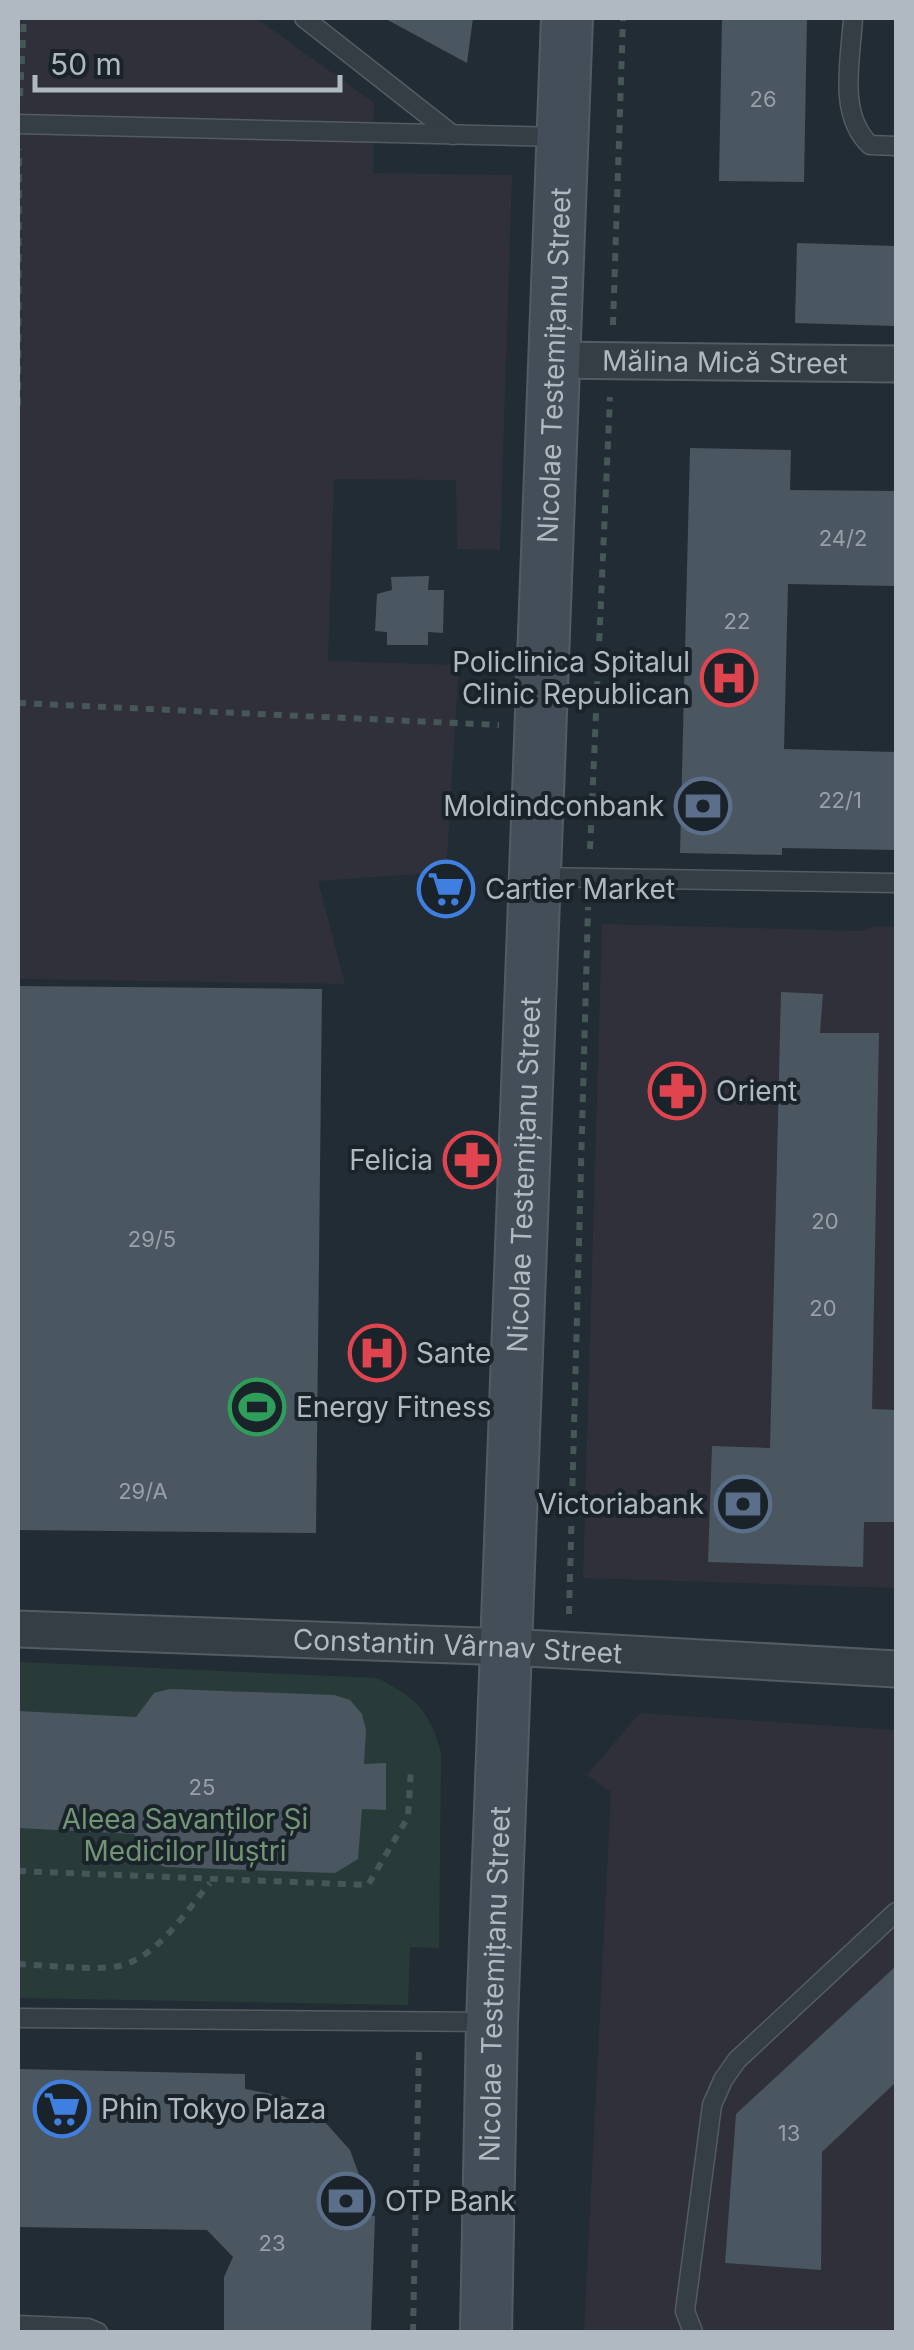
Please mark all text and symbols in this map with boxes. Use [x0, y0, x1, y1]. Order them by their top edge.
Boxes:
scale bar [35, 30, 340, 92]
text: 50 m [50, 46, 122, 82]
house number: 26 [749, 86, 777, 112]
street label: Nicolae Testemițanu Street [530, 187, 578, 544]
street label: Mălina Mică Street [602, 344, 848, 380]
house number: 24/2 [819, 525, 867, 551]
house number: 22 [724, 608, 750, 634]
place label: Policlinica Spitalul Clinic Republican [452, 645, 690, 711]
hospital icon: Policlinica Spitalul Clinic Republican [699, 648, 759, 708]
bank icon: Moldindconbank [673, 776, 733, 836]
house number: 22/1 [818, 787, 862, 813]
place label: Moldindconbank [443, 789, 664, 823]
supermarket icon: Cartier Market [416, 859, 476, 919]
place label: Cartier Market [485, 872, 675, 906]
street label: Nicolae Testemițanu Street [500, 996, 547, 1353]
pharmacy icon: Orient [647, 1061, 707, 1121]
place label: Orient [716, 1074, 797, 1108]
pharmacy icon: Felicia [442, 1130, 502, 1190]
place label: Felicia [349, 1143, 433, 1177]
house number: 20 [811, 1208, 839, 1234]
house number: 29/5 [128, 1226, 176, 1252]
house number: 20 [809, 1295, 837, 1321]
hospital icon: Sante [347, 1323, 407, 1383]
place label: Sante [416, 1336, 491, 1370]
sports icon: Energy Fitness [227, 1377, 287, 1437]
place label: Energy Fitness [296, 1390, 491, 1424]
bank icon: Victoriabank [713, 1474, 773, 1534]
house number: 29/A [118, 1478, 168, 1504]
place label: Victoriabank [538, 1487, 704, 1521]
street label: Constantin Vârnav Street [292, 1622, 623, 1670]
house number: 25 [189, 1774, 215, 1800]
park label: Aleea Savanților Și Medicilor Iluștri [62, 1802, 308, 1868]
street label: Nicolae Testemițanu Street [472, 1806, 517, 2162]
supermarket icon: Phin Tokyo Plaza [32, 2079, 92, 2139]
place label: Phin Tokyo Plaza [101, 2092, 326, 2126]
house number: 13 [778, 2120, 800, 2146]
bank icon: OTP Bank [316, 2171, 376, 2231]
place label: OTP Bank [385, 2184, 515, 2218]
house number: 23 [258, 2230, 286, 2256]

